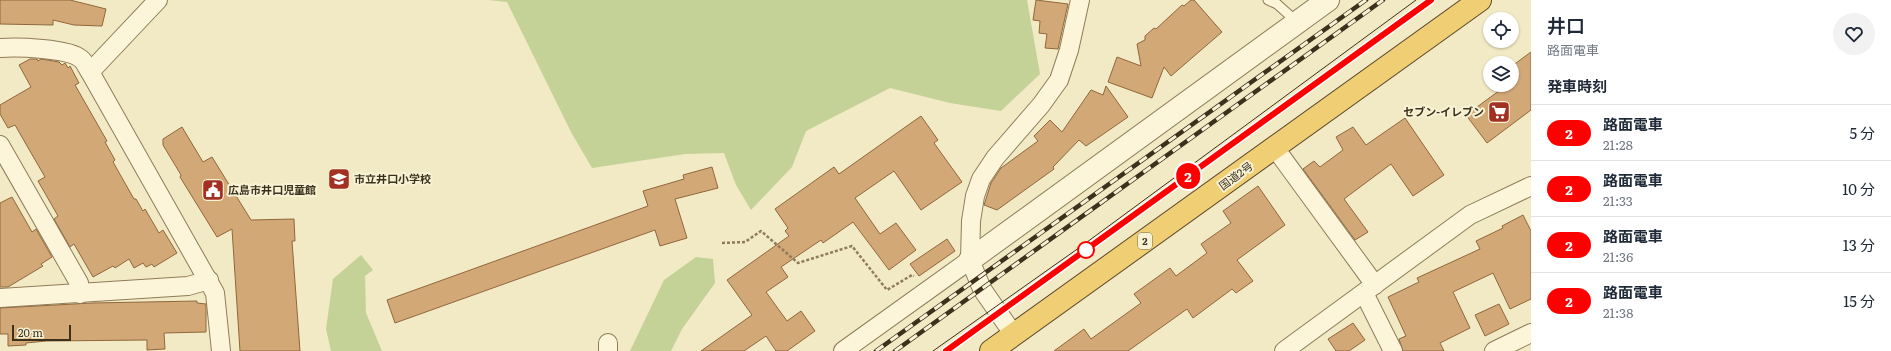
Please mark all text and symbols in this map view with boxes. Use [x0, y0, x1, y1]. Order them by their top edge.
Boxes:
text: 井口 [1547, 11, 1585, 39]
map controls [1483, 12, 1519, 92]
button: locate [1483, 12, 1519, 48]
button: heart [1833, 13, 1875, 55]
text: 路面電車 [1547, 40, 1599, 59]
button: layers [1483, 56, 1519, 92]
text: 発車時刻 [1547, 74, 1607, 97]
supermarket icon: セブン-イレブン [1486, 99, 1512, 125]
place label: セブン-イレブン [1403, 103, 1484, 119]
text: 路面電車 [1603, 112, 1663, 135]
text: 5 分 [1849, 121, 1875, 144]
text: 2 [1565, 123, 1573, 143]
text: 21:28 [1603, 135, 1633, 154]
street label: 国道2号 [1215, 157, 1256, 193]
line badge: 2 [1175, 163, 1201, 189]
school or university icon: 市立井口小学校 [326, 166, 352, 192]
text: 2 [1184, 166, 1192, 186]
text: 路面電車 [1603, 168, 1663, 191]
place label: 市立井口小学校 [354, 170, 431, 186]
public building icon: 広島市井口児童館 [200, 177, 226, 203]
text: 10 分 [1842, 177, 1875, 200]
text: 2 [1565, 179, 1573, 199]
place label: 広島市井口児童館 [228, 181, 316, 197]
text: 21:33 [1603, 191, 1633, 210]
text: 路面電車 [1603, 224, 1663, 247]
road number: 2 [1138, 233, 1152, 249]
text: 13 分 [1843, 233, 1875, 256]
text: 2 [1565, 235, 1573, 255]
unlabelled marker [1077, 241, 1095, 259]
text: 21:36 [1603, 247, 1633, 266]
text: 路面電車 [1603, 280, 1663, 303]
text: 15 分 [1843, 289, 1875, 312]
text: 2 [1565, 291, 1573, 311]
text: 21:38 [1603, 303, 1633, 322]
scale bar [12, 323, 71, 342]
text: 20 m [18, 324, 43, 340]

